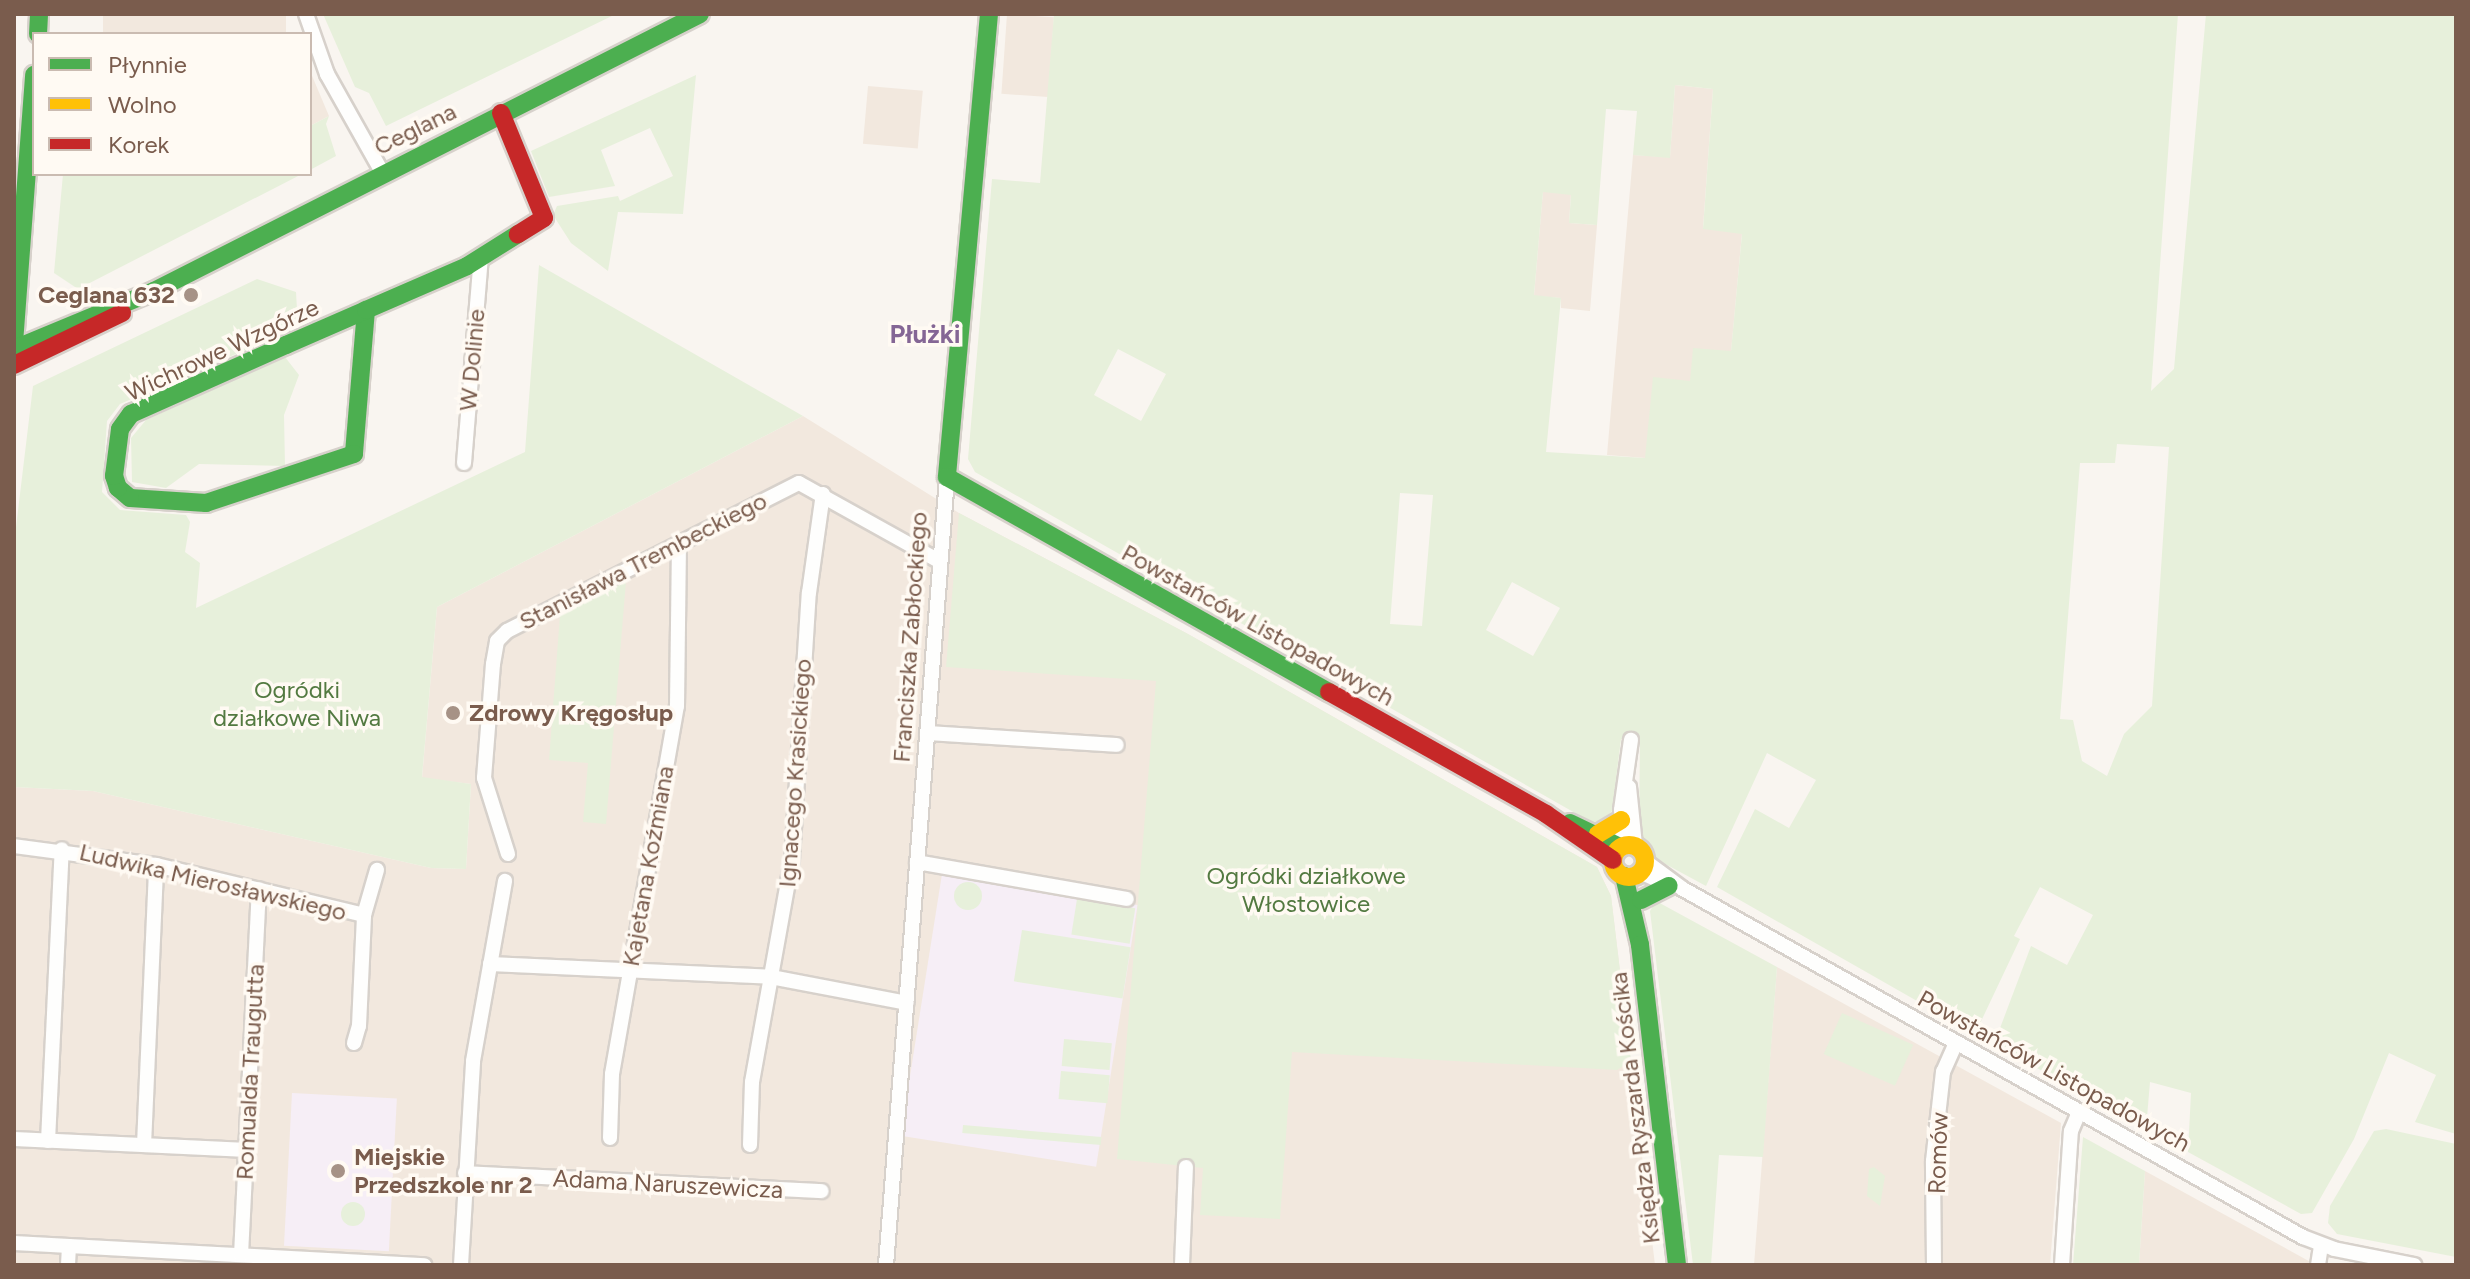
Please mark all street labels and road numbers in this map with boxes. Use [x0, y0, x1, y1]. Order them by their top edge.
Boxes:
street label: Ceglana [369, 97, 461, 161]
street label: Wichrowe Wzgórze [121, 293, 323, 407]
street label: W Dolinie [453, 308, 491, 412]
street label: Stanisława Trembeckiego [514, 486, 772, 636]
street label: Franciszka Zabłockiego [887, 511, 933, 763]
street label: Powstańców Listopadowych [1117, 538, 1399, 712]
street label: Ignacego Krasickiego [773, 658, 817, 888]
street label: Kajetana Koźmiana [616, 764, 680, 968]
street label: Ludwika Mierosławskiego [77, 837, 349, 927]
street label: Romualda Traugutta [230, 963, 270, 1181]
street label: Księdza Ryszarda Kościka [1604, 971, 1666, 1245]
street label: Powstańców Listopadowych [1913, 984, 2195, 1158]
street label: Romów [1922, 1112, 1954, 1194]
street label: Adama Naruszewicza [552, 1164, 784, 1204]

